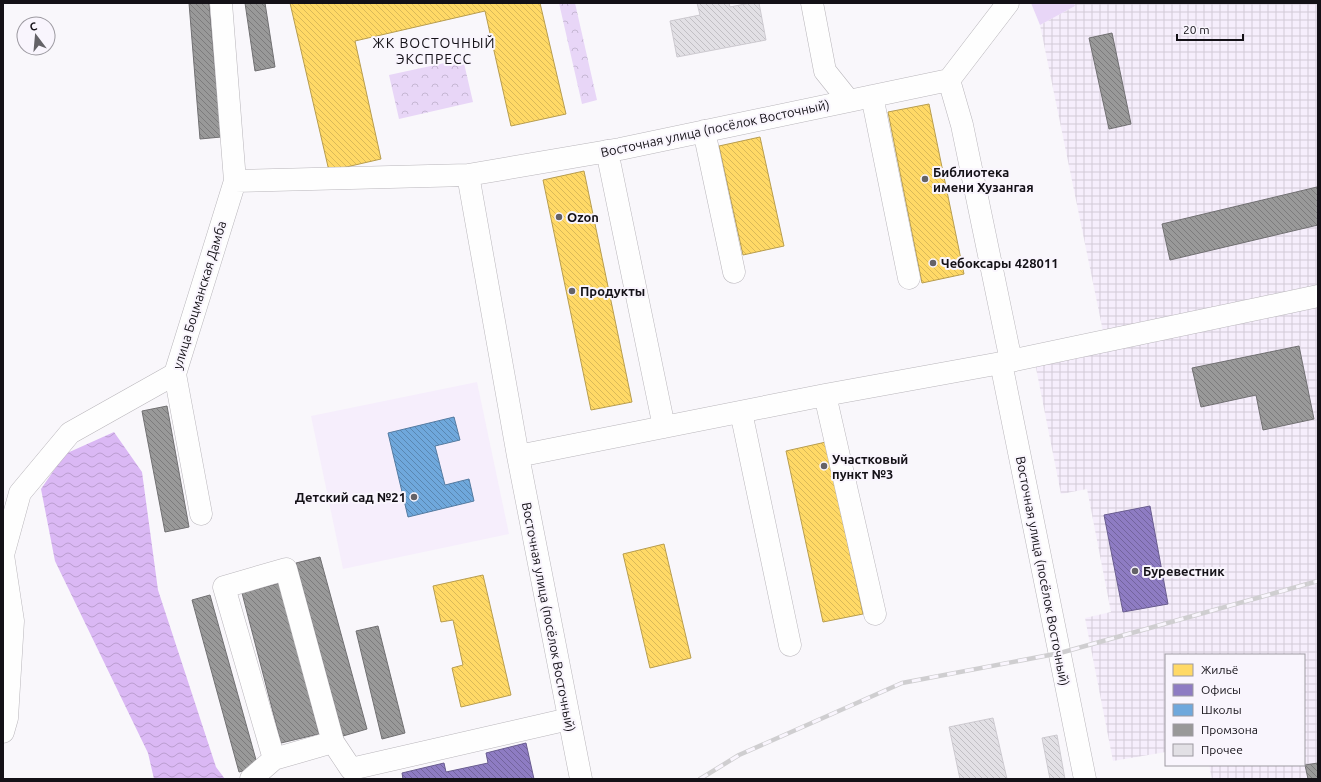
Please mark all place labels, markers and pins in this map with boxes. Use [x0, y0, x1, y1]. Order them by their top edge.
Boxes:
place label: Библиотека имени Хузангая [933, 165, 1034, 194]
marker: Библиотека имени Хузангая [920, 174, 930, 184]
place label: Ozon [567, 210, 599, 224]
marker: Ozon [554, 212, 564, 222]
place label: Чебоксары 428011 [941, 256, 1059, 270]
marker: Чебоксары 428011 [928, 258, 938, 268]
place label: Продукты [580, 284, 645, 298]
marker: Продукты [567, 286, 577, 296]
place label: Участковый пункт №3 [832, 452, 908, 481]
marker: Участковый пункт №3 [819, 461, 829, 471]
place label: Детский сад №21 [295, 490, 406, 504]
marker: Детский сад №21 [409, 492, 419, 502]
place label: Буревестник [1143, 564, 1225, 578]
marker: Буревестник [1130, 566, 1140, 576]

